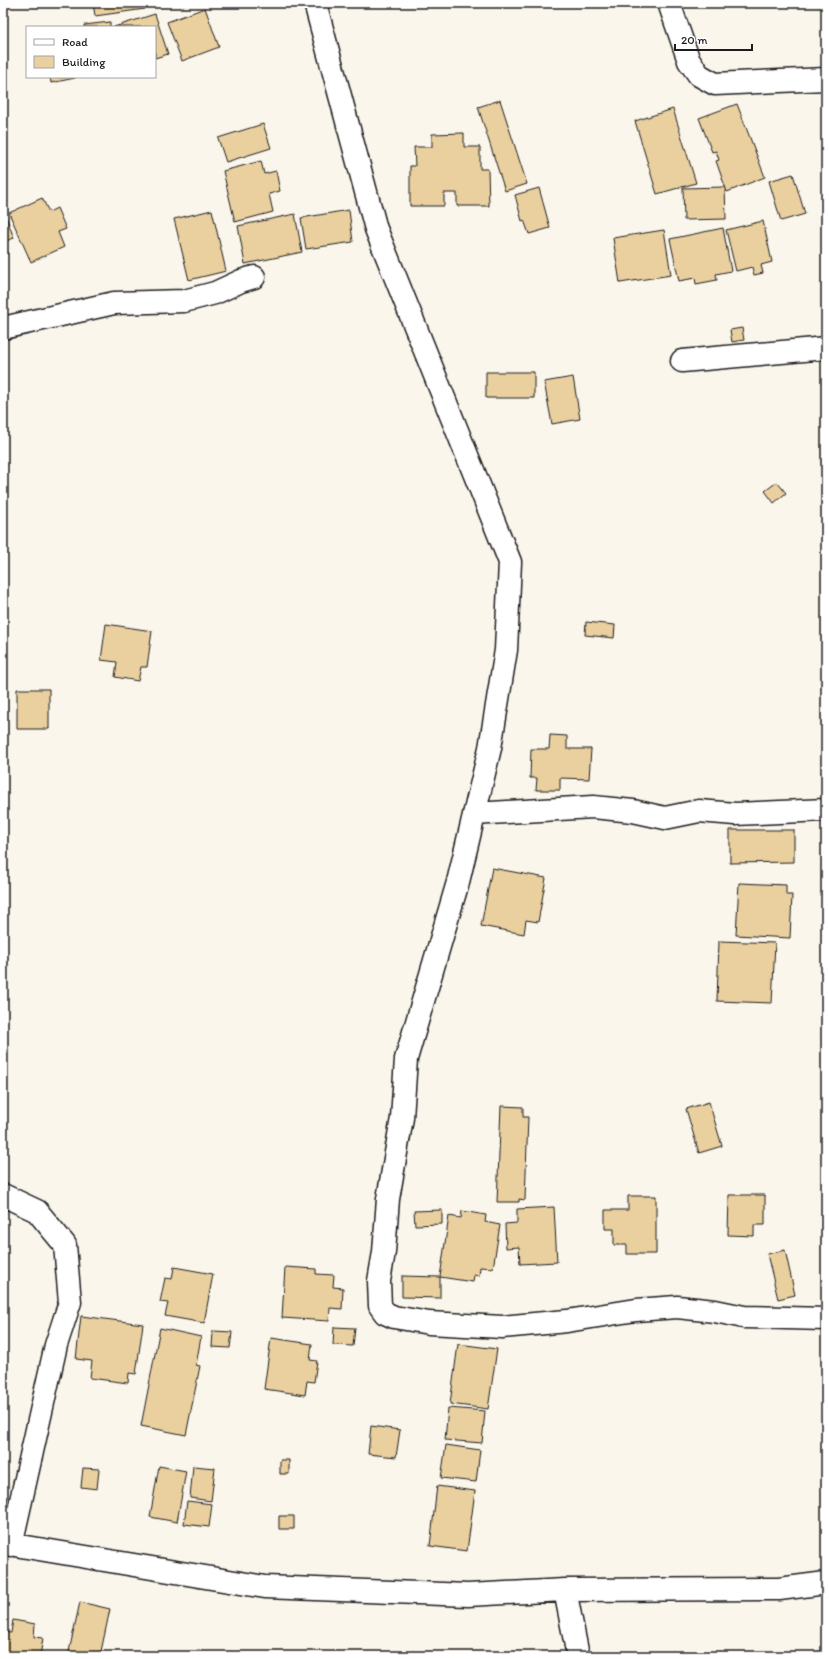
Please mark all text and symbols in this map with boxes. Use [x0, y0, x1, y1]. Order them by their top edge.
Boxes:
legend [26, 26, 156, 78]
scale bar [675, 26, 752, 52]
text: 20 m [681, 33, 708, 47]
text: Road [62, 35, 88, 49]
text: Building [62, 55, 106, 69]

